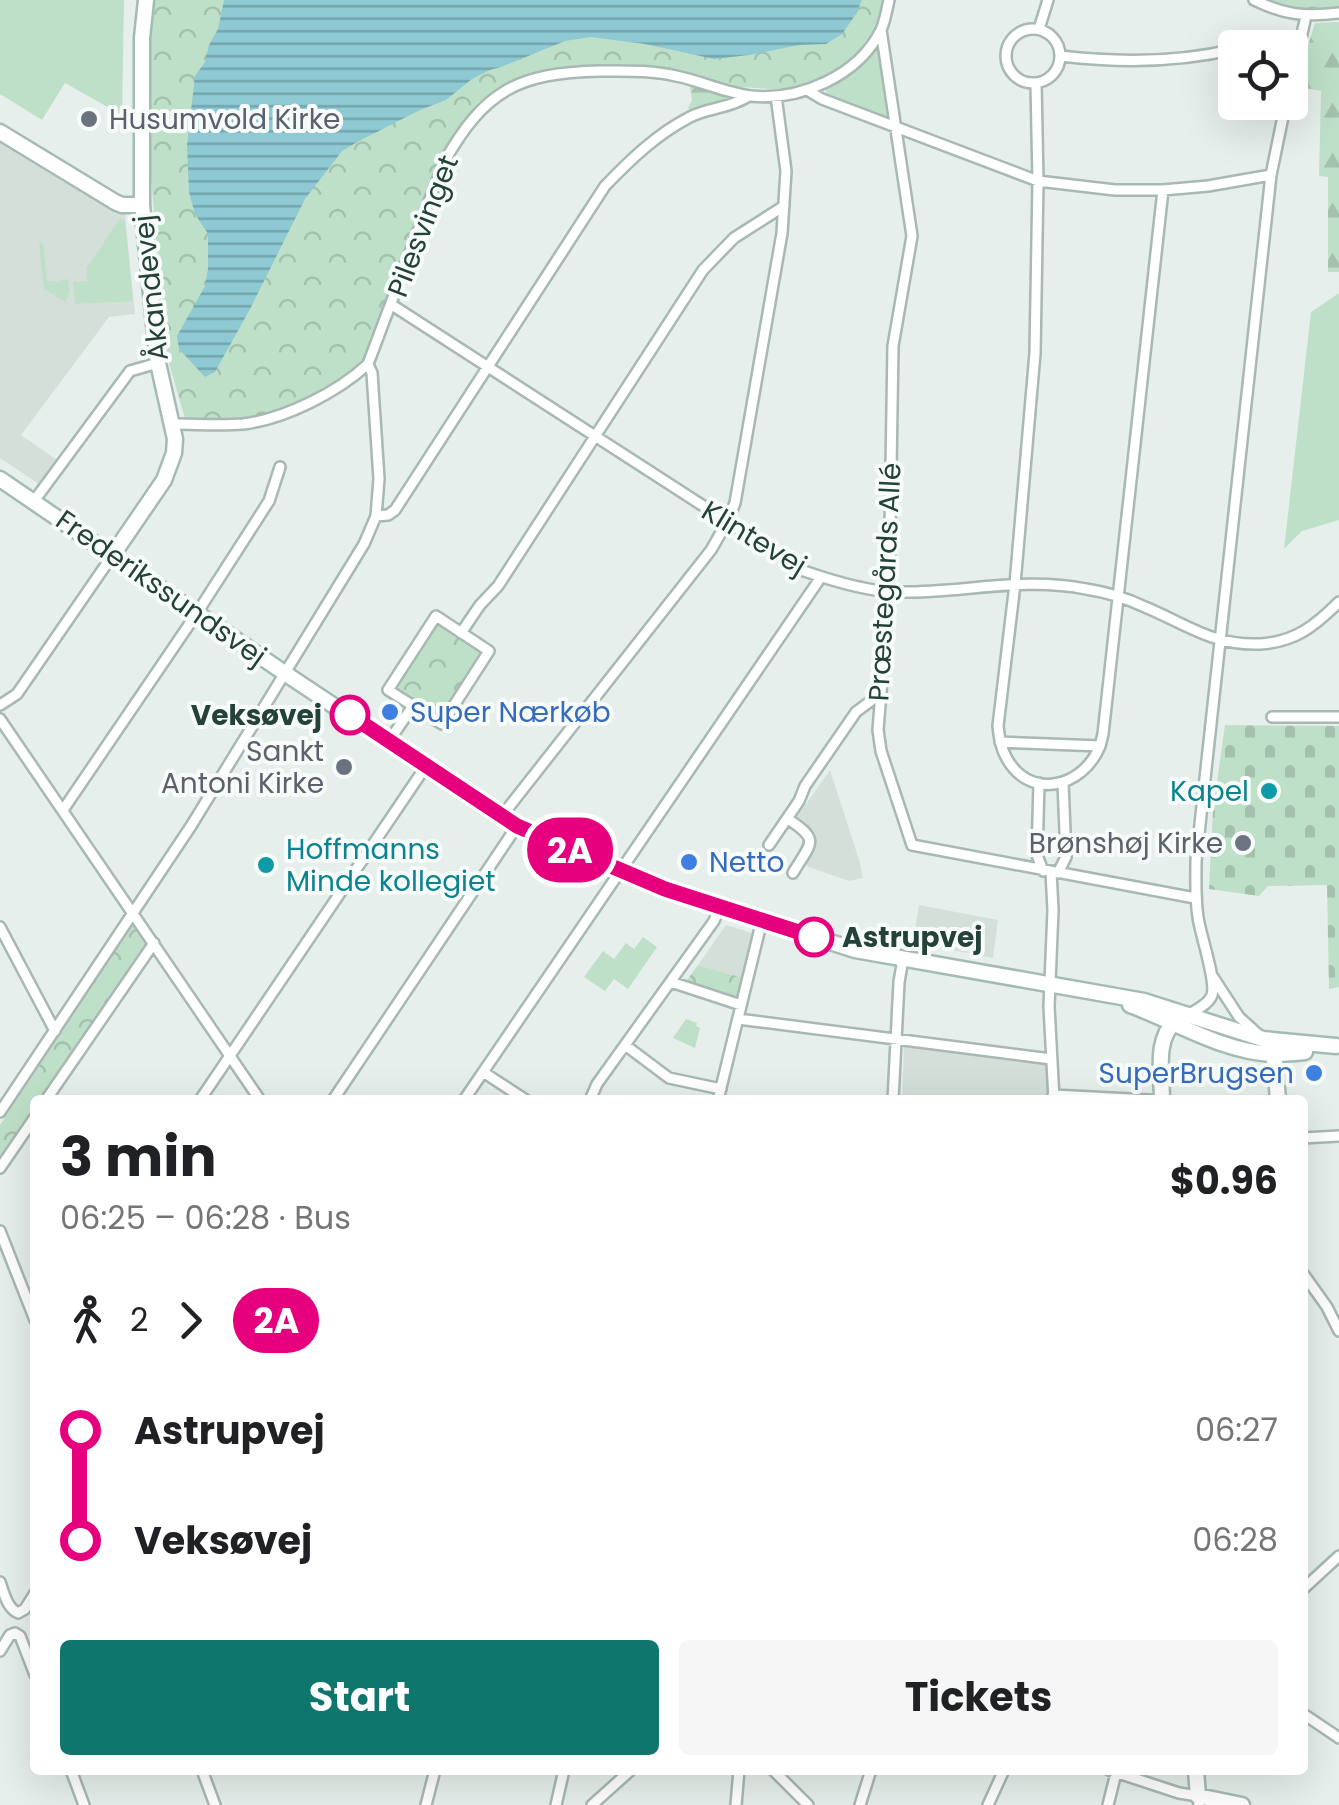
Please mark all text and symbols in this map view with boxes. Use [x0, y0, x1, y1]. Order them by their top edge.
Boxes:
map controls [1218, 30, 1308, 120]
button: locate [1218, 30, 1308, 120]
place label: Husumvold Kirke [109, 100, 340, 139]
marker: Husumvold Kirke [78, 108, 100, 130]
street label: Pilesvinget [378, 149, 468, 303]
street label: Åkandevej [124, 213, 178, 363]
street label: Præstegårds Allé [859, 462, 911, 702]
street label: Klintevej [694, 491, 814, 585]
street label: Frederikssundsvej [48, 501, 274, 675]
place label: Super Nærkøb [410, 693, 611, 732]
place label: Veksøvej [191, 696, 322, 735]
marker: Veksøvej [331, 696, 369, 734]
marker: Super Nærkøb [379, 701, 401, 723]
place label: Sankt Antoni Kirke [161, 732, 324, 803]
marker: Sankt Antoni Kirke [333, 756, 355, 778]
place label: Kapel [1170, 772, 1249, 811]
marker: Kapel [1258, 780, 1280, 802]
line badge: 2A [525, 818, 615, 882]
place label: Brønshøj Kirke [1029, 824, 1223, 863]
text: 2A [547, 826, 593, 875]
place label: Hoffmanns Minde kollegiet [286, 830, 496, 901]
marker: Brønshøj Kirke [1232, 832, 1254, 854]
place label: Netto [709, 843, 784, 882]
marker: Netto [678, 851, 700, 873]
marker: Hoffmanns Minde kollegiet [255, 854, 277, 876]
marker: Astrupvej [795, 918, 833, 956]
place label: Astrupvej [842, 918, 983, 957]
place label: SuperBrugsen [1099, 1054, 1294, 1093]
marker: SuperBrugsen [1303, 1062, 1325, 1084]
text: 3 min [60, 1118, 216, 1195]
text: $0.96 [1170, 1154, 1278, 1207]
text: 06:25 – 06:28 · Bus [60, 1195, 351, 1240]
icon: walk [60, 1293, 115, 1348]
icon: forward [163, 1293, 218, 1348]
text: 2A [253, 1296, 299, 1345]
text: 2 [130, 1297, 148, 1342]
text: Astrupvej [134, 1404, 325, 1457]
text: 06:27 [1195, 1407, 1278, 1452]
text: Veksøvej [134, 1514, 312, 1567]
text: 06:28 [1192, 1517, 1278, 1562]
button: Start [60, 1640, 659, 1755]
button: Tickets [679, 1640, 1278, 1755]

